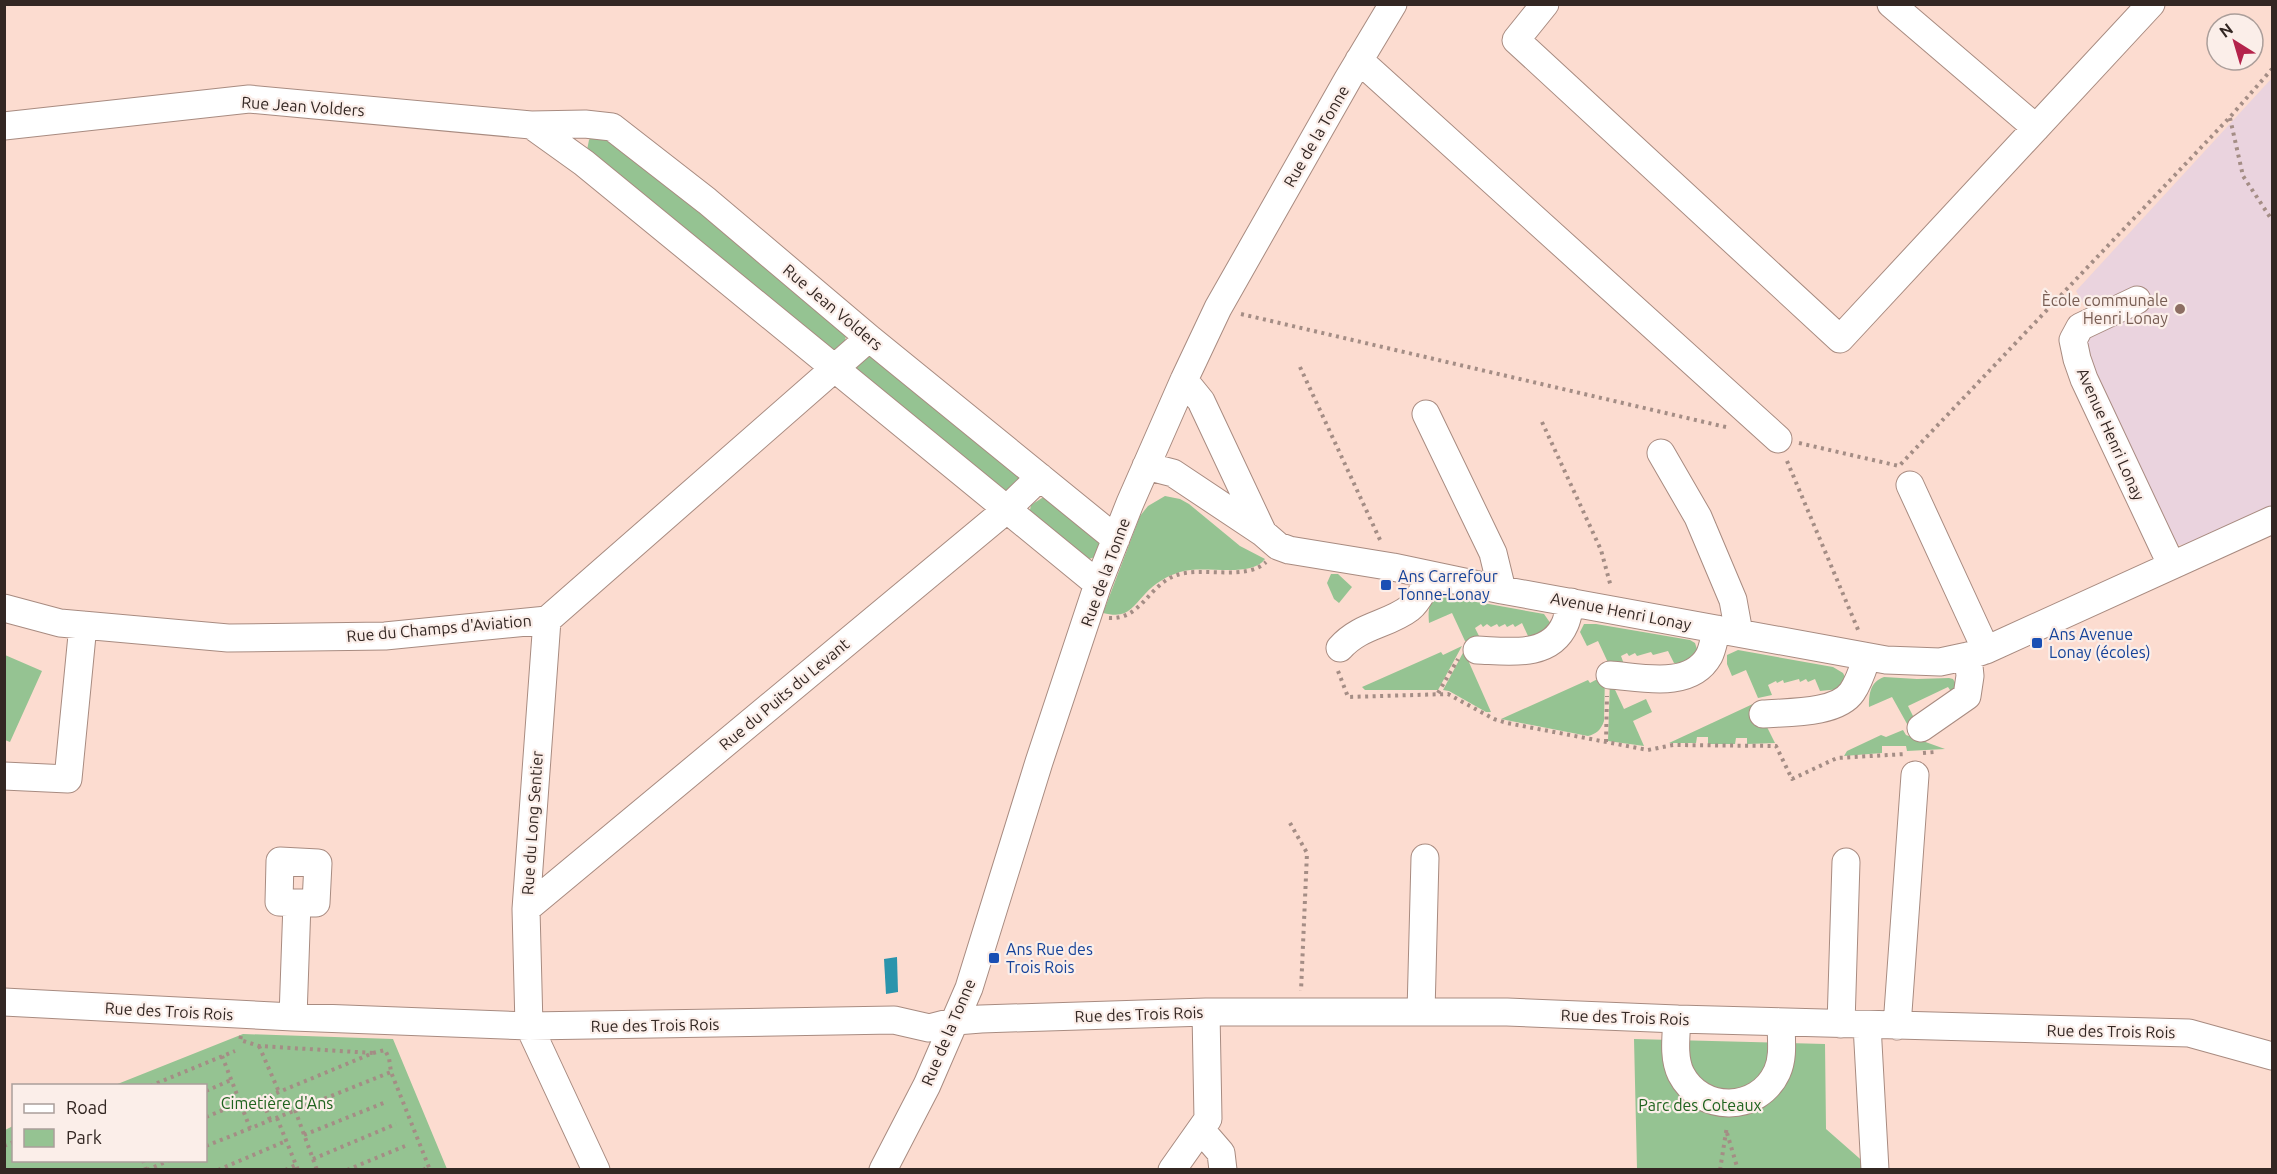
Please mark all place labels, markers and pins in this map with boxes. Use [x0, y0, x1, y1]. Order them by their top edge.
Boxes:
place label: Ècole communale Henri Lonay [2042, 289, 2168, 327]
marker: Ècole communale Henri Lonay [2173, 302, 2187, 316]
place label: Ans Carrefour Tonne-Lonay [1398, 567, 1498, 603]
marker: Ans Carrefour Tonne-Lonay [1379, 578, 1393, 592]
place label: Ans Avenue Lonay (écoles) [2049, 625, 2151, 662]
marker: Ans Avenue Lonay (écoles) [2030, 636, 2044, 650]
place label: Ans Rue des Trois Rois [1006, 940, 1093, 976]
marker: Ans Rue des Trois Rois [987, 951, 1001, 965]

